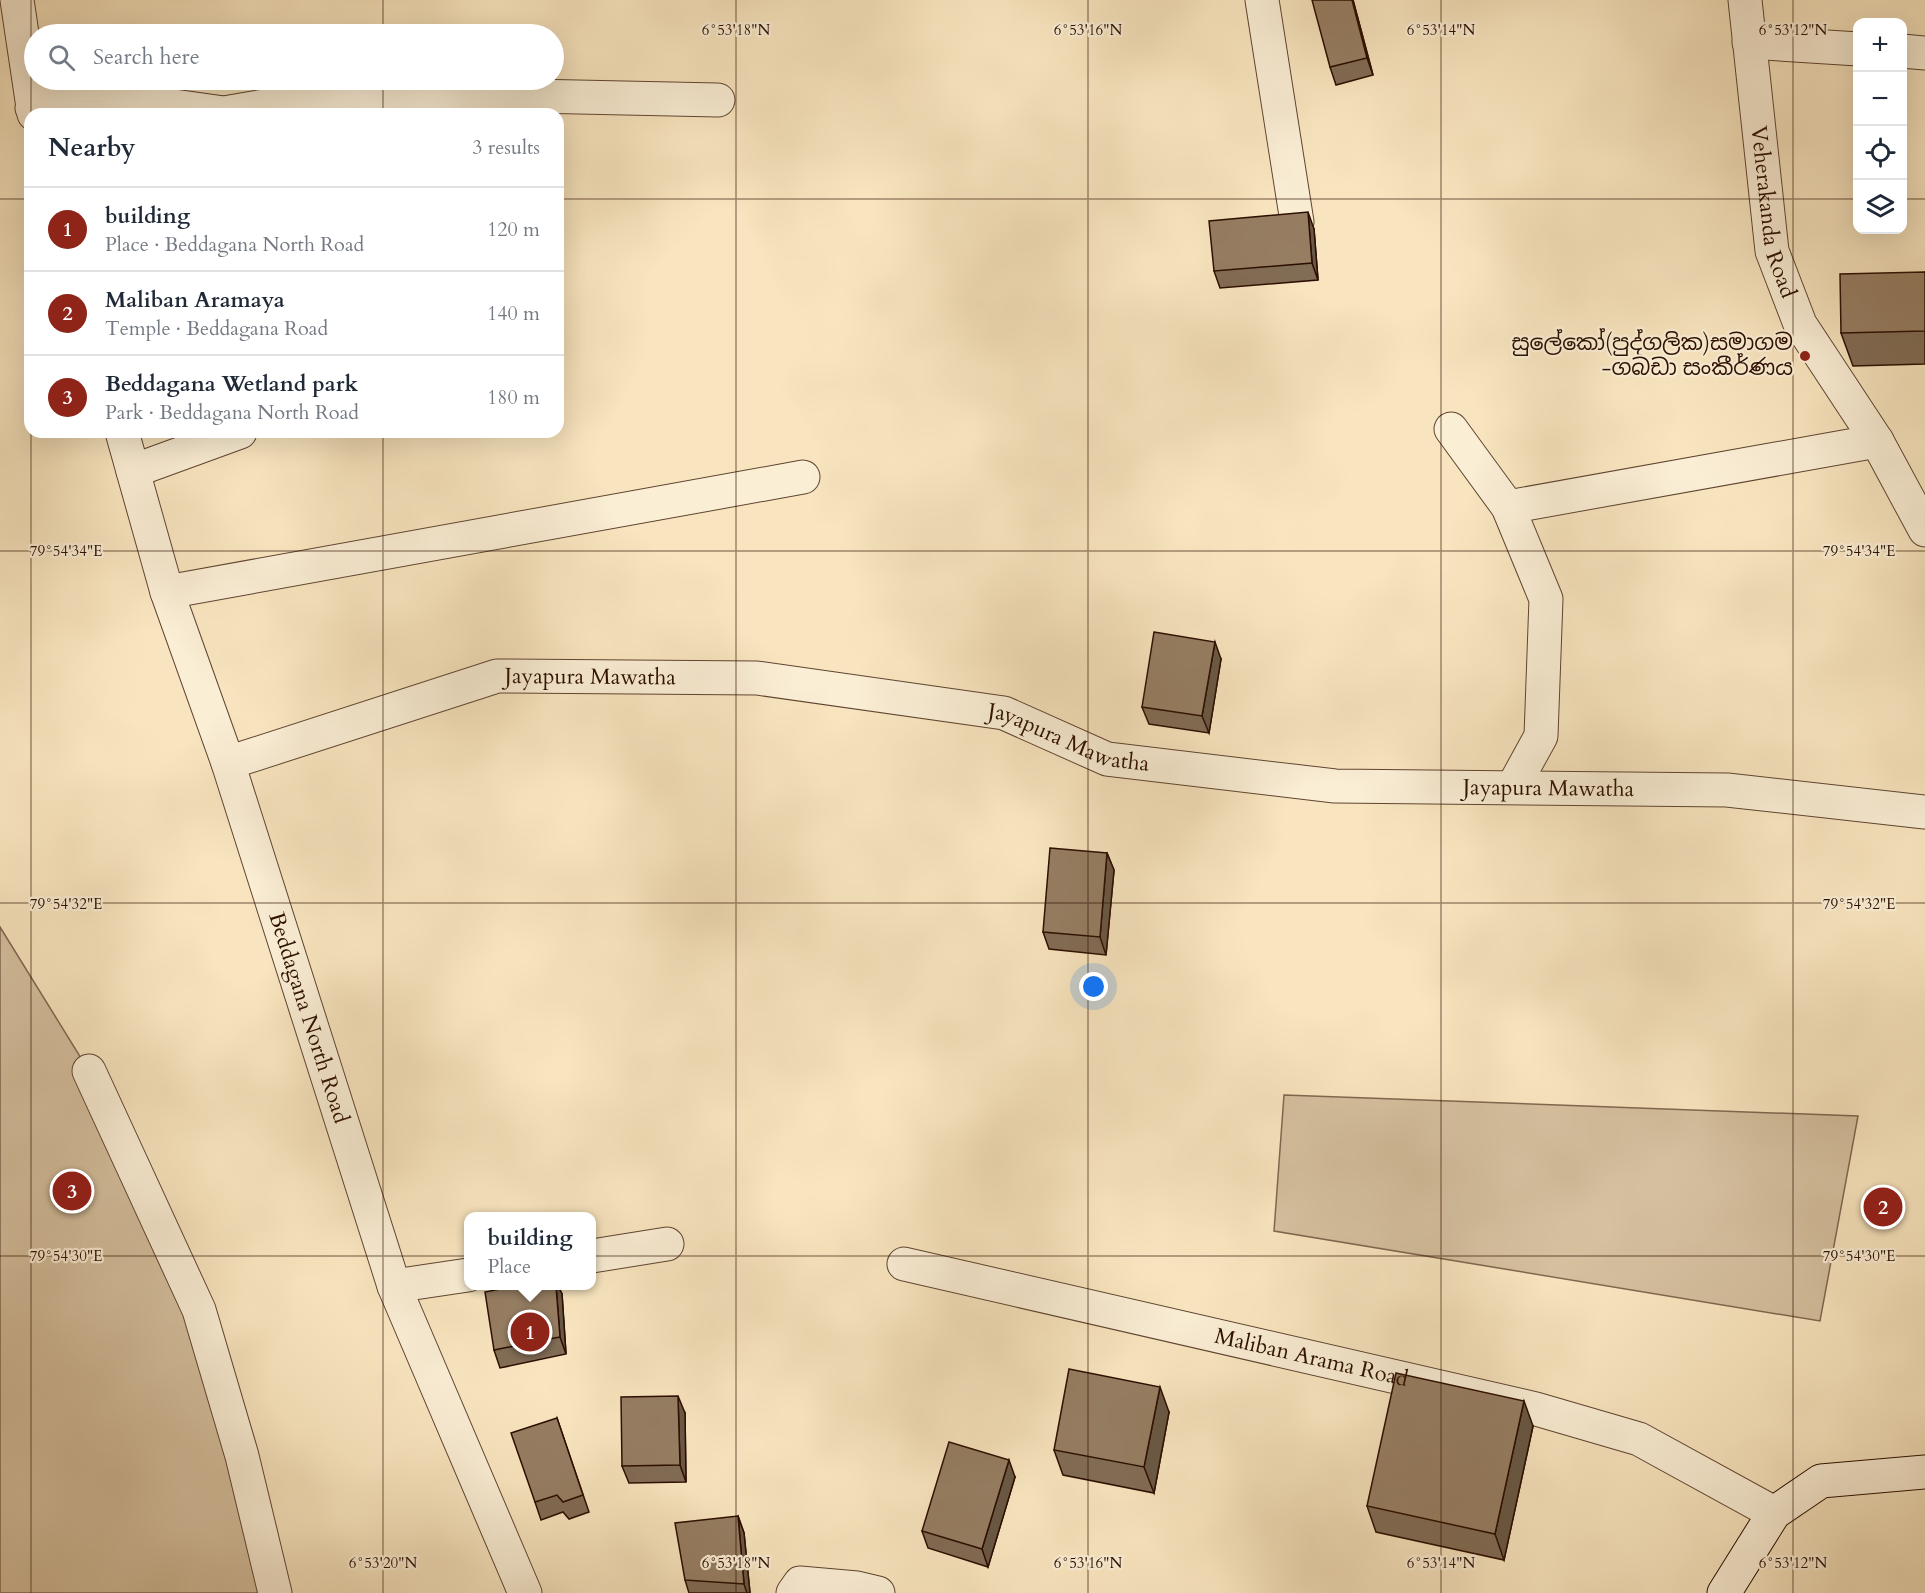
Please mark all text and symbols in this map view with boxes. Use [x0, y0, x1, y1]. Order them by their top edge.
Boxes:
map controls [1853, 18, 1907, 234]
button: + [1853, 18, 1907, 72]
text: 6°53'18"N [702, 20, 770, 40]
text: 6°53'16"N [1054, 20, 1122, 40]
text: 6°53'14"N [1407, 20, 1475, 40]
text: 6°53'12"N [1759, 20, 1827, 40]
search box [24, 24, 564, 90]
icon: search [45, 41, 78, 74]
text: Search here [93, 42, 200, 72]
button: − [1853, 72, 1907, 126]
street label: Veherakanda Road [1744, 124, 1804, 303]
button: locate [1853, 126, 1907, 180]
text: Nearby [48, 130, 136, 165]
text: 3 results [472, 134, 540, 161]
button: layers [1853, 180, 1907, 234]
text: building [105, 201, 190, 231]
text: 1 [62, 216, 73, 243]
text: 120 m [487, 216, 540, 243]
text: Place · Beddagana North Road [105, 231, 364, 258]
text: Maliban Aramaya [105, 285, 285, 315]
text: 2 [62, 300, 73, 327]
text: 140 m [487, 300, 540, 327]
text: Temple · Beddagana Road [105, 315, 328, 342]
place label: සුලේකෝ(පුද්ගලික)සමාගම -ගබඩා සංකීර්ණය [1511, 327, 1793, 383]
marker: සුලේකෝ(පුද්ගලික)සමාගම -ගබඩා සංකීර්ණය [1798, 349, 1812, 363]
text: Beddagana Wetland park [105, 369, 358, 399]
text: 3 [62, 384, 73, 411]
text: 180 m [487, 384, 540, 411]
text: Park · Beddagana North Road [105, 399, 359, 426]
text: 79°54'34"E [30, 541, 102, 561]
text: 79°54'34"E [1823, 541, 1895, 561]
street label: Jayapura Mawatha [502, 661, 677, 692]
street label: Jayapura Mawatha [983, 696, 1152, 779]
street label: Jayapura Mawatha [1460, 772, 1635, 804]
text: 79°54'32"E [30, 894, 102, 914]
text: 79°54'32"E [1823, 894, 1895, 914]
street label: Beddagana North Road [261, 908, 356, 1127]
your location [1079, 972, 1108, 1001]
pin: 3 [52, 1168, 92, 1214]
pin: 2 [1864, 1184, 1902, 1230]
popup [464, 1212, 596, 1290]
text: building [487, 1223, 573, 1253]
text: 79°54'30"E [30, 1246, 102, 1266]
text: 79°54'30"E [1823, 1246, 1895, 1266]
text: Place [487, 1253, 531, 1280]
pin: 1 [510, 1310, 550, 1354]
street label: Maliban Arama Road [1212, 1321, 1411, 1394]
text: 6°53'20"N [349, 1553, 417, 1573]
text: 6°53'18"N [702, 1553, 770, 1573]
text: 6°53'16"N [1054, 1553, 1122, 1573]
text: 6°53'14"N [1407, 1553, 1475, 1573]
text: 6°53'12"N [1759, 1553, 1827, 1573]

